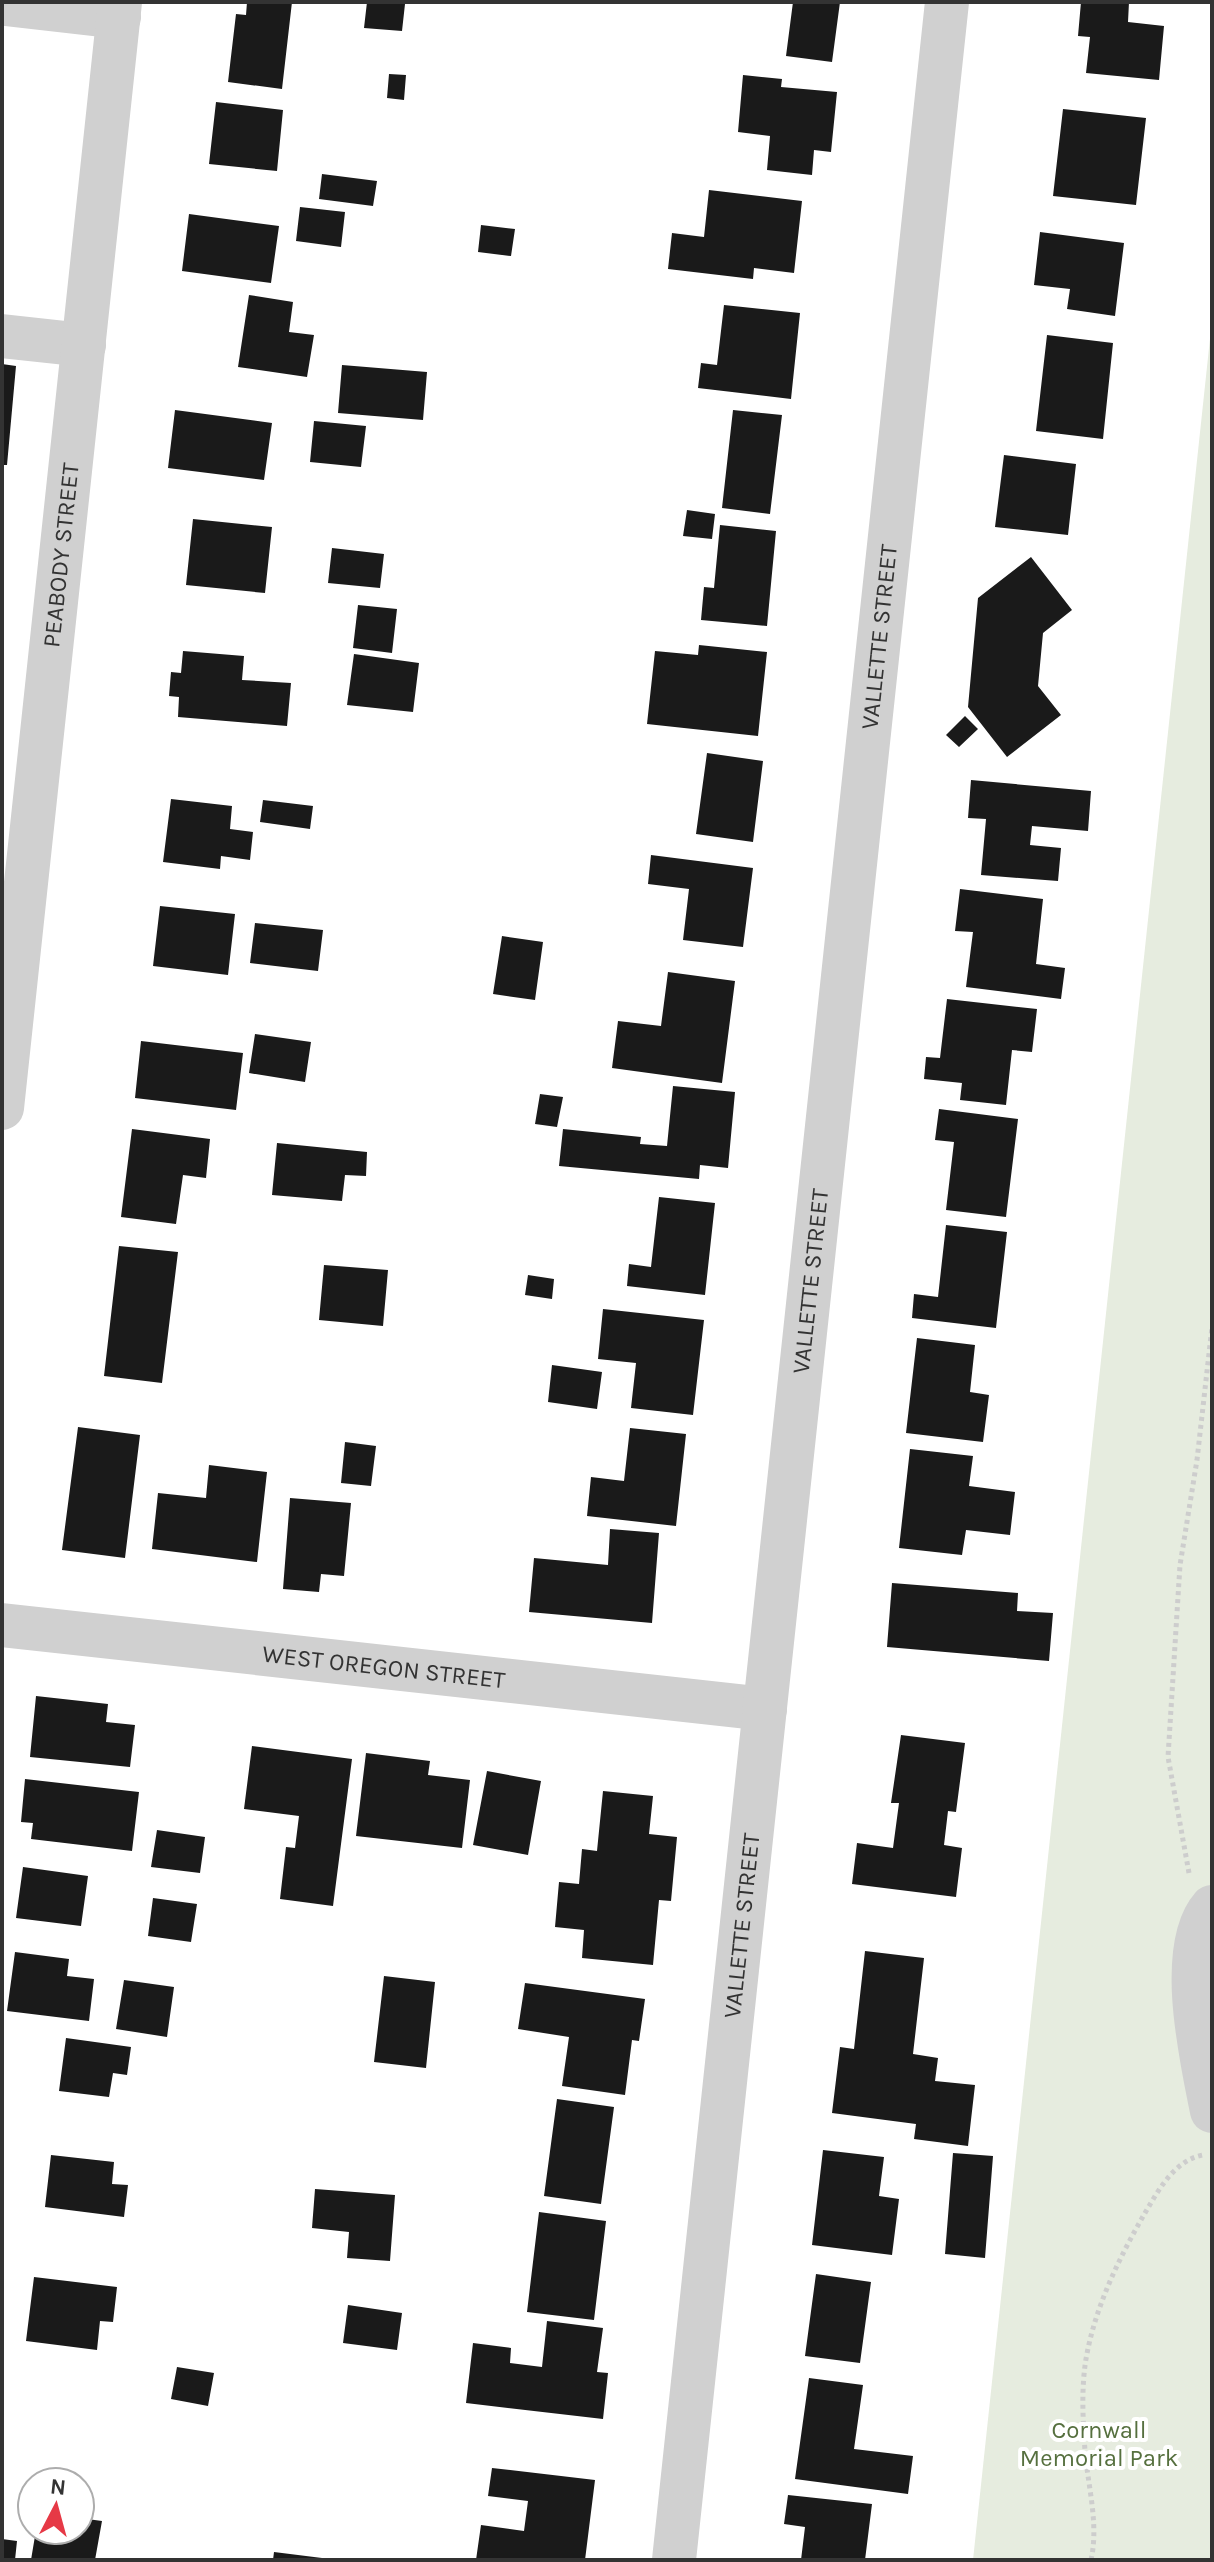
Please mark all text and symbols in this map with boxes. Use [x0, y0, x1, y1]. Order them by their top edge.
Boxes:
street label: PEABODY STREET [37, 461, 85, 649]
street label: VALLETTE STREET [855, 543, 903, 731]
street label: VALLETTE STREET [787, 1187, 834, 1375]
street label: WEST OREGON STREET [261, 1640, 507, 1694]
street label: VALLETTE STREET [718, 1832, 765, 2020]
park label: Cornwall Memorial Park [1020, 2416, 1178, 2472]
north arrow [16, 2466, 96, 2546]
text: N [49, 2473, 67, 2501]

